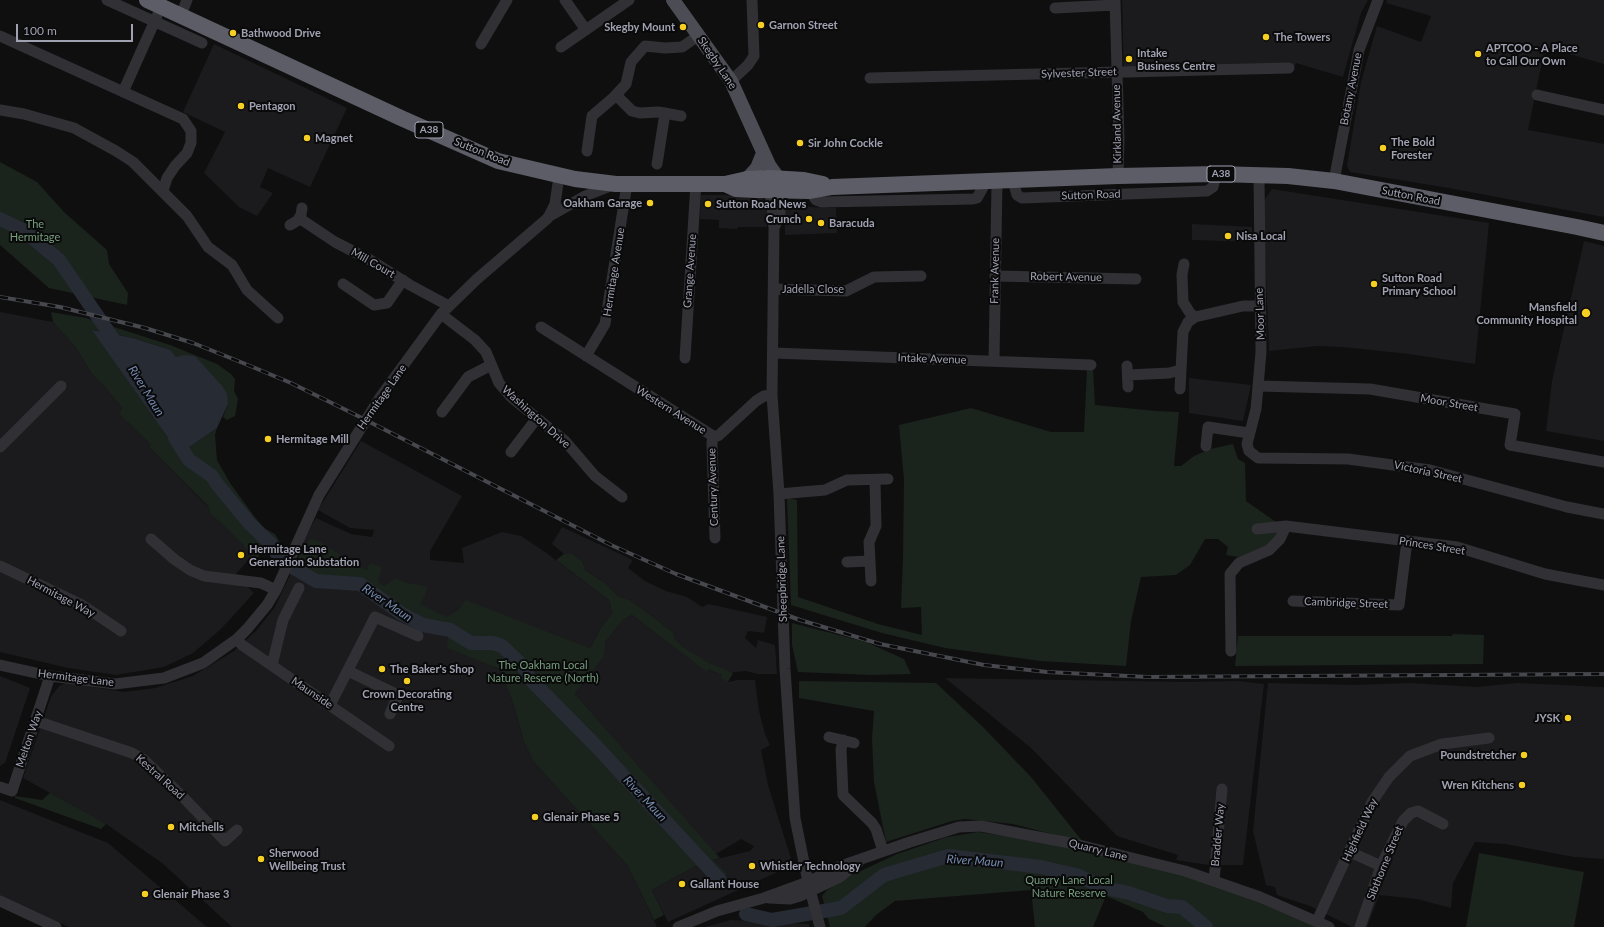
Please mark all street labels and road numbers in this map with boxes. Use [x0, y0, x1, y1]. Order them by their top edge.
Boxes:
street label: Skegby Lane [695, 34, 739, 92]
street label: Botany Avenue [1338, 52, 1364, 126]
street label: Sylvester Street [1041, 65, 1117, 81]
street label: Kirkland Avenue [1110, 84, 1124, 164]
road number: A38 [415, 122, 443, 138]
street label: Sutton Road [452, 135, 512, 169]
road number: A38 [1207, 166, 1235, 182]
street label: Sutton Road [1381, 184, 1441, 208]
street label: Sutton Road [1061, 187, 1121, 203]
street label: Hermitage Avenue [600, 227, 628, 317]
street label: Grange Avenue [681, 234, 699, 308]
street label: Frank Avenue [988, 238, 1002, 304]
street label: Mill Court [349, 245, 397, 281]
street label: Robert Avenue [1030, 270, 1102, 284]
street label: Jadella Close [782, 282, 844, 296]
street label: Moor Lane [1252, 288, 1268, 340]
street label: Intake Avenue [897, 351, 967, 367]
street label: Hermitage Lane [355, 362, 409, 432]
street label: Washington Drive [499, 383, 573, 451]
street label: Western Avenue [633, 383, 709, 437]
street label: Moor Street [1419, 391, 1479, 415]
street label: Century Avenue [705, 448, 721, 526]
street label: Victoria Street [1393, 458, 1463, 486]
street label: Princes Street [1398, 534, 1466, 558]
street label: Sheepbridge Lane [774, 536, 790, 622]
street label: Hermitage Way [25, 574, 97, 620]
street label: Cambridge Street [1304, 595, 1388, 611]
street label: Hermitage Lane [37, 667, 115, 689]
street label: Maunside [289, 674, 335, 712]
street label: Melton Way [13, 709, 45, 769]
street label: Kestral Road [133, 752, 187, 802]
street label: Highfield Way [1340, 796, 1380, 864]
street label: Bradder Way [1209, 803, 1227, 867]
street label: Sibthorne Street [1364, 824, 1406, 902]
street label: Quarry Lane [1067, 836, 1129, 864]

